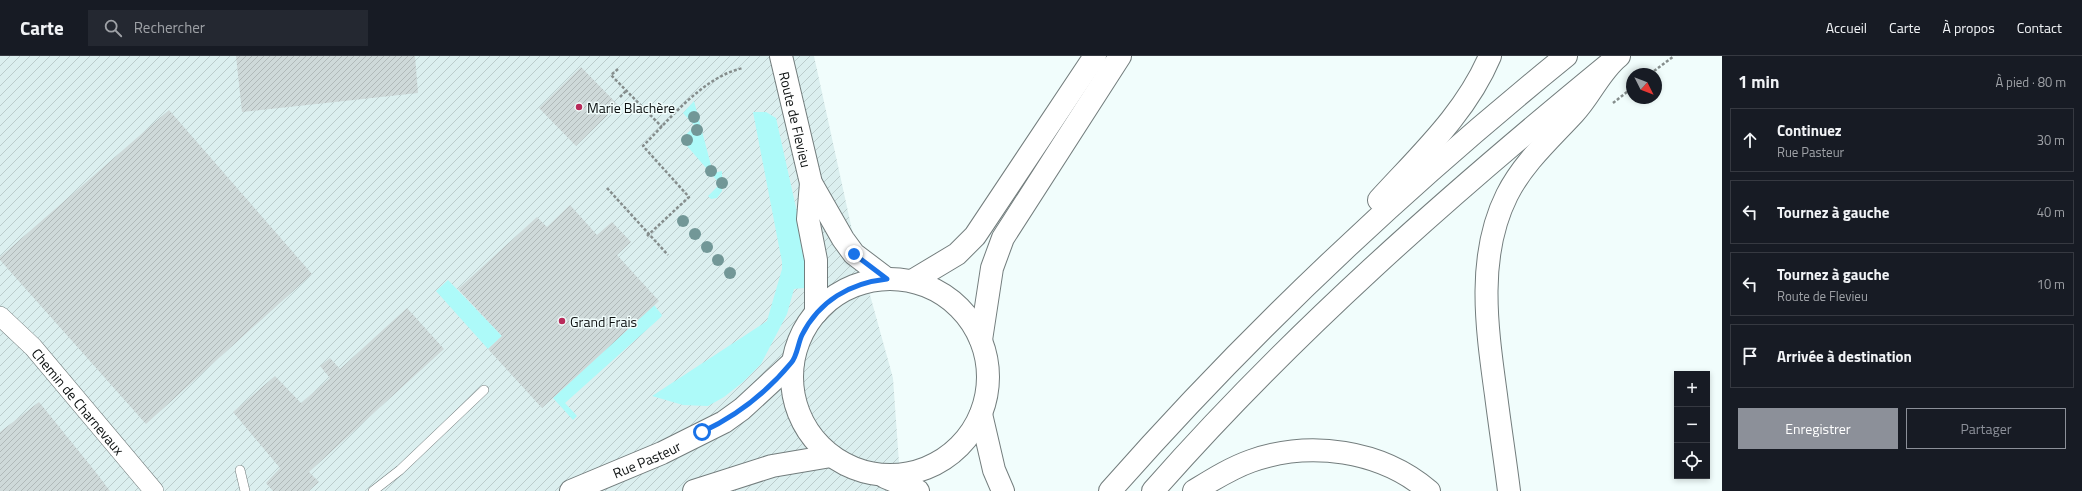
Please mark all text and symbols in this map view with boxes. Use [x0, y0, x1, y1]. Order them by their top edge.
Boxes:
search box [88, 10, 368, 46]
text: Carte [20, 13, 64, 42]
text: Rechercher [134, 16, 205, 39]
icon: search [102, 17, 124, 39]
text: Accueil [1826, 17, 1867, 38]
text: Carte [1889, 17, 1921, 38]
text: À propos [1943, 17, 1995, 38]
text: Contact [2017, 17, 2062, 38]
north arrow [1626, 68, 1662, 104]
street label: Route de Flevieu [774, 69, 817, 169]
text: 1 min [1738, 69, 1779, 95]
text: À pied · 80 m [1995, 72, 2066, 92]
place label: Marie Blachère [587, 97, 675, 118]
marker: Marie Blachère [574, 102, 584, 112]
text: Continuez [1777, 119, 1842, 142]
icon: ahead [1739, 129, 1761, 151]
text: 30 m [2037, 130, 2065, 150]
text: Rue Pasteur [1777, 142, 1844, 162]
icon: left [1739, 201, 1761, 223]
text: Tournez à gauche [1777, 201, 1889, 224]
text: 40 m [2037, 202, 2065, 222]
route end [845, 245, 863, 263]
text: Tournez à gauche [1777, 263, 1889, 286]
icon: left [1739, 273, 1761, 295]
text: 10 m [2037, 274, 2065, 294]
text: Route de Flevieu [1777, 286, 1868, 306]
place label: Grand Frais [570, 311, 637, 332]
marker: Grand Frais [557, 316, 567, 326]
street label: Chemin de Charnevaux [27, 343, 130, 460]
icon: arrive [1739, 345, 1761, 367]
text: Arrivée à destination [1777, 345, 1912, 368]
map controls [1674, 371, 1710, 479]
button: + [1674, 371, 1710, 407]
button: − [1674, 407, 1710, 443]
button: Enregistrer [1738, 408, 1898, 449]
button: Partager [1906, 408, 2066, 449]
route start [693, 423, 711, 441]
street label: Rue Pasteur [609, 435, 684, 483]
button: locate [1674, 443, 1710, 479]

